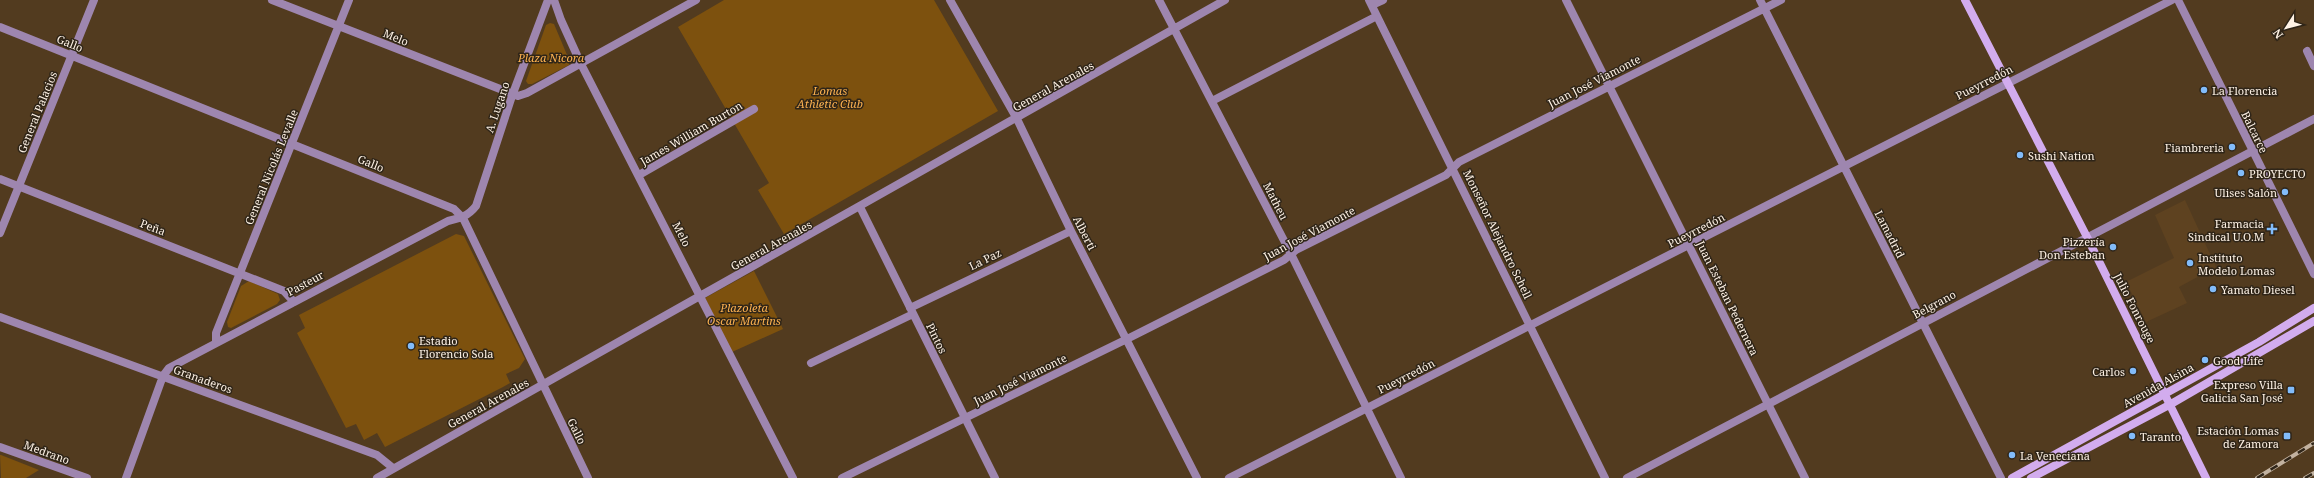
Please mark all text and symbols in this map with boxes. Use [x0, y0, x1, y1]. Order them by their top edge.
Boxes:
north arrow [2266, 8, 2306, 48]
street label: Melo [381, 25, 411, 49]
text: N [2269, 26, 2286, 42]
street label: Gallo [55, 31, 85, 55]
park label: Plaza Nicora [517, 50, 585, 65]
street label: Juan José Viamonte [1544, 51, 1643, 111]
street label: General Arenales [1010, 57, 1096, 115]
street label: Pueyrredón [1953, 61, 2015, 103]
street label: General Palacios [14, 69, 60, 155]
street label: A. Lugano [481, 80, 513, 134]
park label: Lomas Athletic Club [796, 83, 863, 111]
place label: La Florencia [2212, 83, 2277, 98]
marker: La Florencia [2199, 85, 2209, 95]
street label: James William Burton [636, 98, 745, 169]
street label: General Nicolás Levalle [241, 107, 301, 227]
street label: Balcarce [2238, 109, 2272, 156]
place label: Fiambreria [2165, 140, 2224, 155]
marker: Fiambreria [2227, 142, 2237, 152]
place label: Sushi Nation [2028, 148, 2095, 163]
marker: Sushi Nation [2015, 150, 2025, 160]
street label: Gallo [356, 151, 386, 175]
place label: PROYECTO [2249, 166, 2306, 181]
street label: Monseñor Alejandro Schell [1460, 167, 1536, 302]
marker: PROYECTO [2236, 168, 2246, 178]
street label: Matheu [1260, 180, 1292, 222]
place label: Ulises Salón [2214, 185, 2277, 200]
marker: Ulises Salón [2280, 187, 2290, 197]
street label: Juan José Viamonte [1260, 202, 1358, 264]
street label: Lamadrid [1872, 207, 1909, 261]
street label: Pueyrredón [1665, 209, 1727, 251]
street label: Alberti [1070, 213, 1100, 253]
street label: Peña [138, 215, 168, 239]
street label: General Arenales [728, 216, 814, 274]
place label: Farmacia Sindical U.O.M [2188, 216, 2264, 244]
street label: Melo [669, 219, 695, 249]
marker: Farmacia Sindical U.O.M [2267, 224, 2277, 234]
place label: Pizzería Don Esteban [2039, 234, 2105, 262]
street label: Juan Esteban Pedernera [1693, 237, 1762, 358]
marker: Pizzería Don Esteban [2108, 242, 2118, 252]
street label: La Paz [966, 245, 1004, 273]
place label: Instituto Modelo Lomas [2198, 250, 2275, 278]
marker: Instituto Modelo Lomas [2185, 258, 2195, 268]
street label: Pasteur [284, 267, 327, 299]
street label: Julio Fonrouge [2110, 269, 2159, 346]
place label: Yamato Diesel [2220, 282, 2295, 297]
marker: Yamato Diesel [2208, 284, 2218, 294]
street label: Belgrano [1910, 286, 1958, 322]
park label: Plazoleta Oscar Martins [707, 300, 781, 328]
street label: Pintos [923, 320, 951, 356]
place label: Estadio Florencio Sola [419, 333, 493, 361]
marker: Estadio Florencio Sola [406, 341, 416, 351]
street label: Juan José Viamonte [970, 350, 1069, 408]
place label: Good Life [2213, 353, 2264, 368]
street label: Pueyrredón [1375, 355, 1437, 397]
marker: Good Life [2200, 355, 2210, 365]
street label: Avenida Alsina [2120, 359, 2196, 411]
street label: Granaderos [172, 361, 234, 397]
place label: Carlos [2092, 364, 2125, 379]
marker: Carlos [2128, 366, 2138, 376]
street label: General Arenales [445, 374, 531, 432]
place label: Expreso Villa Galicia San José [2201, 377, 2283, 405]
marker: Expreso Villa Galicia San José [2286, 385, 2296, 395]
street label: Gallo [564, 415, 590, 447]
place label: Estación Lomas de Zamora [2197, 423, 2279, 451]
place label: Taranto [2140, 429, 2181, 444]
marker: Taranto [2127, 431, 2137, 441]
marker: Estación Lomas de Zamora [2282, 431, 2292, 441]
street label: Medrano [22, 437, 72, 467]
place label: La Veneciana [2020, 448, 2090, 463]
marker: La Veneciana [2007, 450, 2017, 460]

